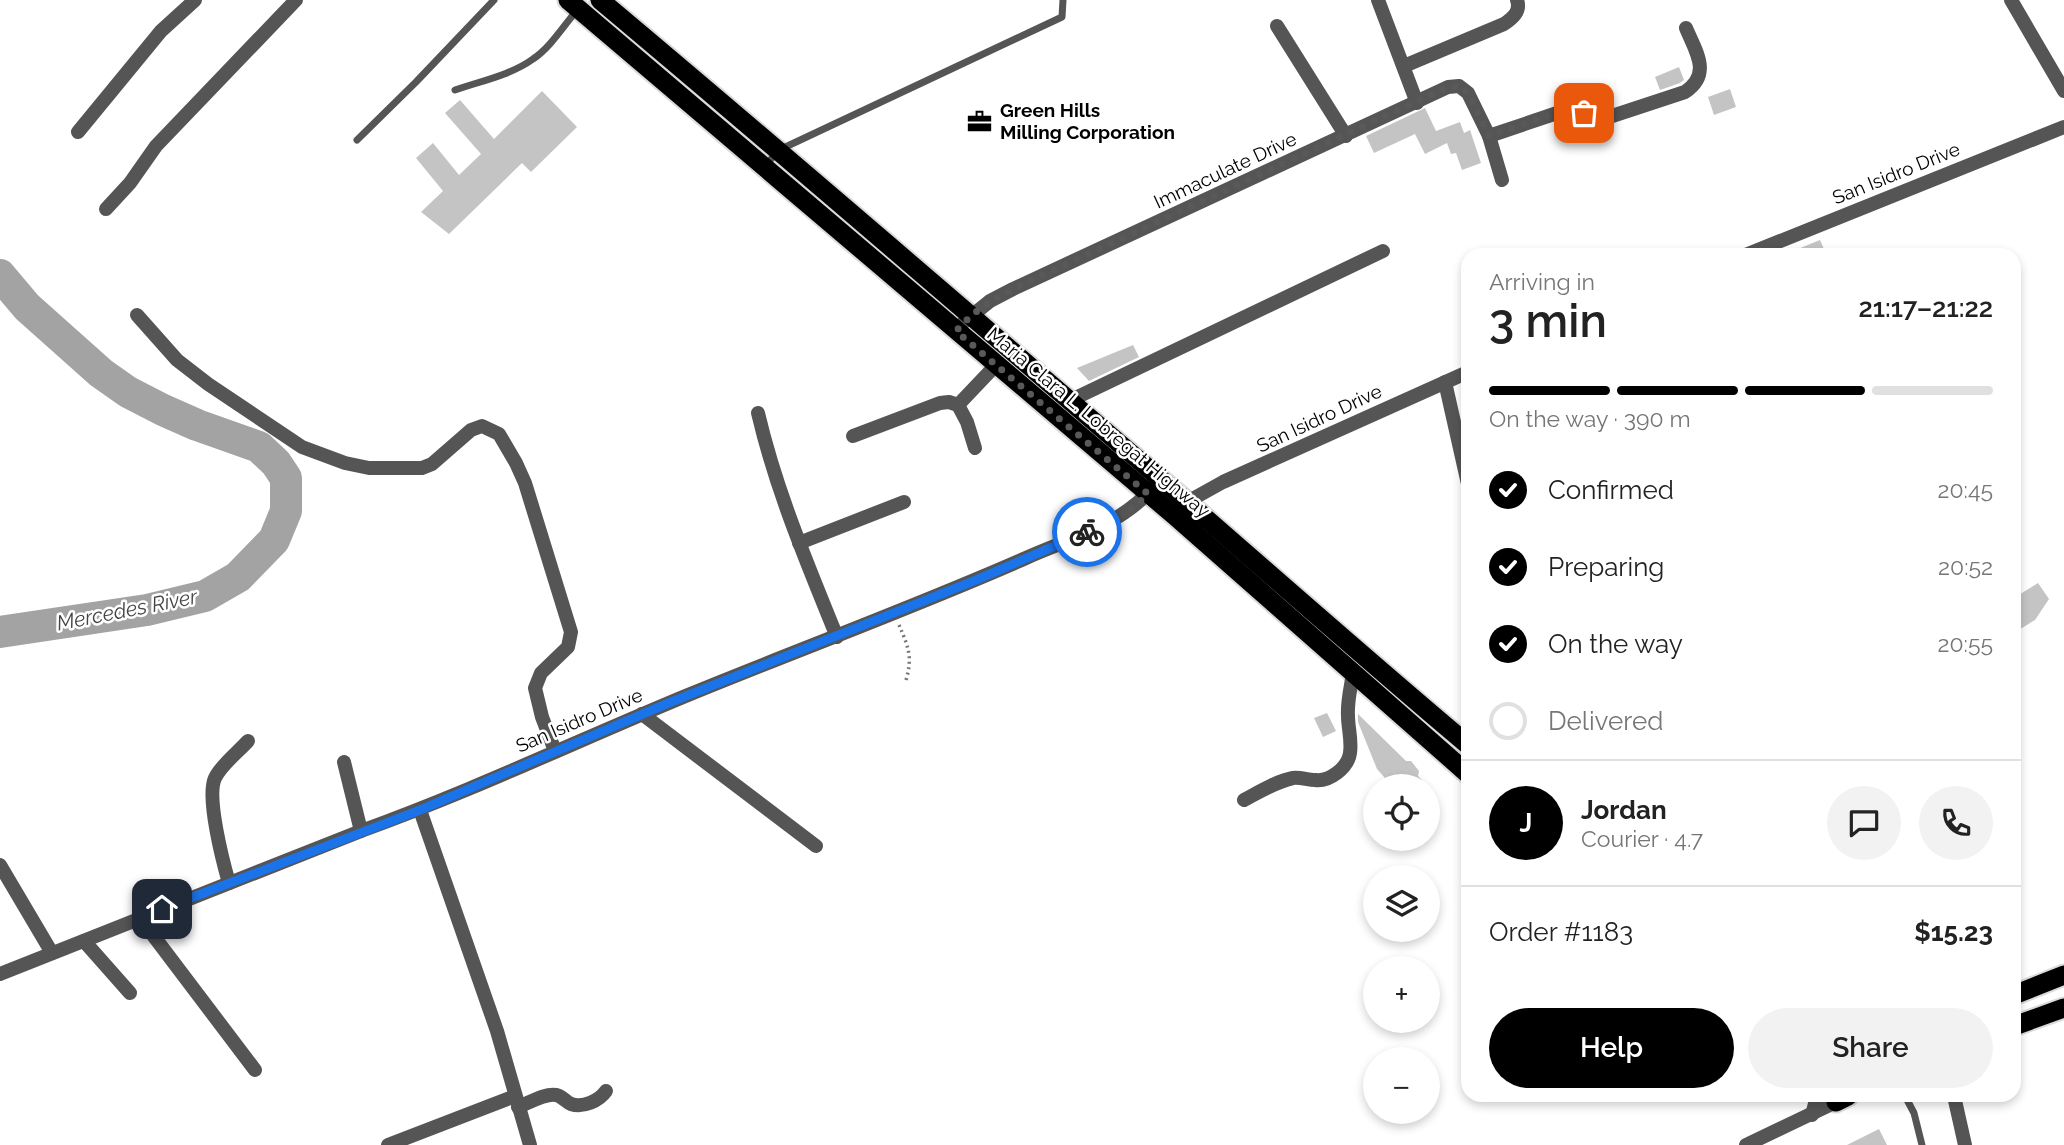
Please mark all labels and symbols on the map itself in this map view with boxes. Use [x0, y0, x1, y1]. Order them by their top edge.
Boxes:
pin [1554, 83, 1614, 143]
place label: Green Hills Milling Corporation [1000, 99, 1175, 143]
office icon: Green Hills Milling Corporation [966, 107, 994, 135]
street label: Immaculate Drive [1150, 127, 1300, 213]
street label: San Isidro Drive [1829, 137, 1963, 209]
street label: Maria Clara L. Lobregat Highway [983, 322, 1215, 522]
street label: San Isidro Drive [1253, 379, 1385, 457]
courier [1052, 497, 1122, 567]
water label: Mercedes River [54, 583, 200, 635]
street label: San Isidro Drive [512, 683, 646, 757]
pin [132, 879, 192, 939]

